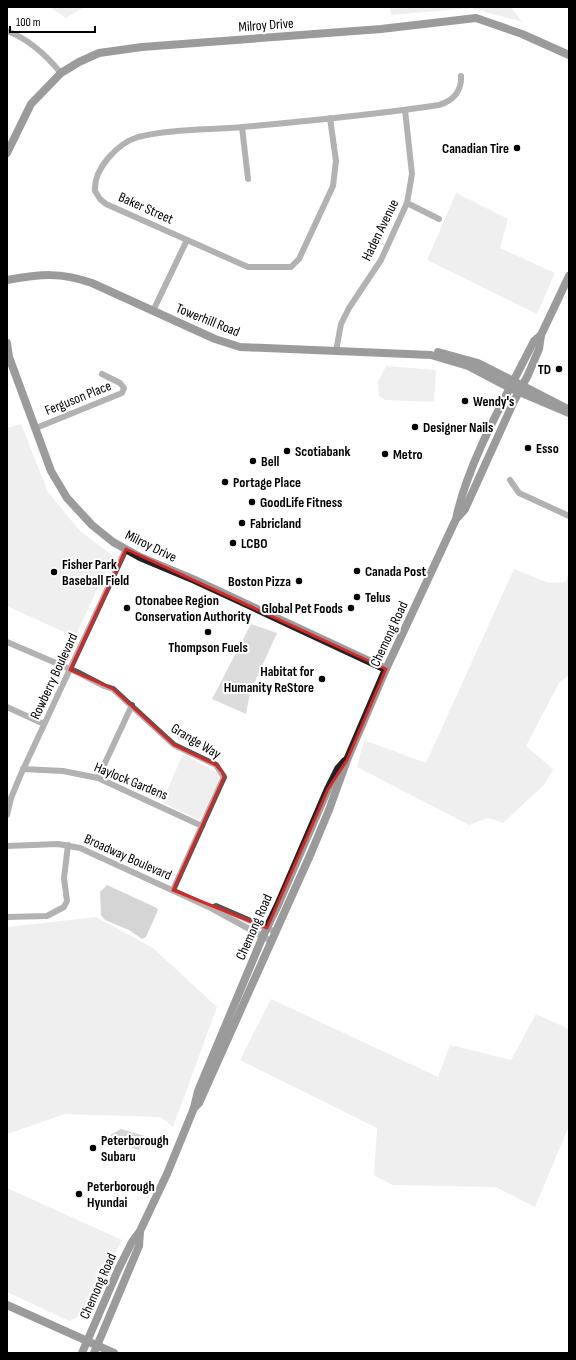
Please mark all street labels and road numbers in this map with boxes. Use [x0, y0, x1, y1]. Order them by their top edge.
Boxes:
street label: Milroy Drive [238, 15, 294, 35]
street label: Baker Street [116, 188, 176, 228]
street label: Haden Avenue [358, 196, 402, 264]
street label: Towerhill Road [174, 300, 243, 341]
street label: Ferguson Place [42, 377, 114, 419]
street label: Milroy Drive [123, 526, 179, 566]
street label: Chemong Road [366, 598, 412, 669]
street label: Rowberry Boulevard [27, 630, 82, 722]
street label: Grange Way [168, 720, 224, 763]
street label: Haylock Gardens [92, 759, 170, 803]
street label: Broadway Boulevard [82, 830, 174, 884]
street label: Chemong Road [232, 891, 276, 963]
street label: Chemong Road [76, 1250, 120, 1322]

